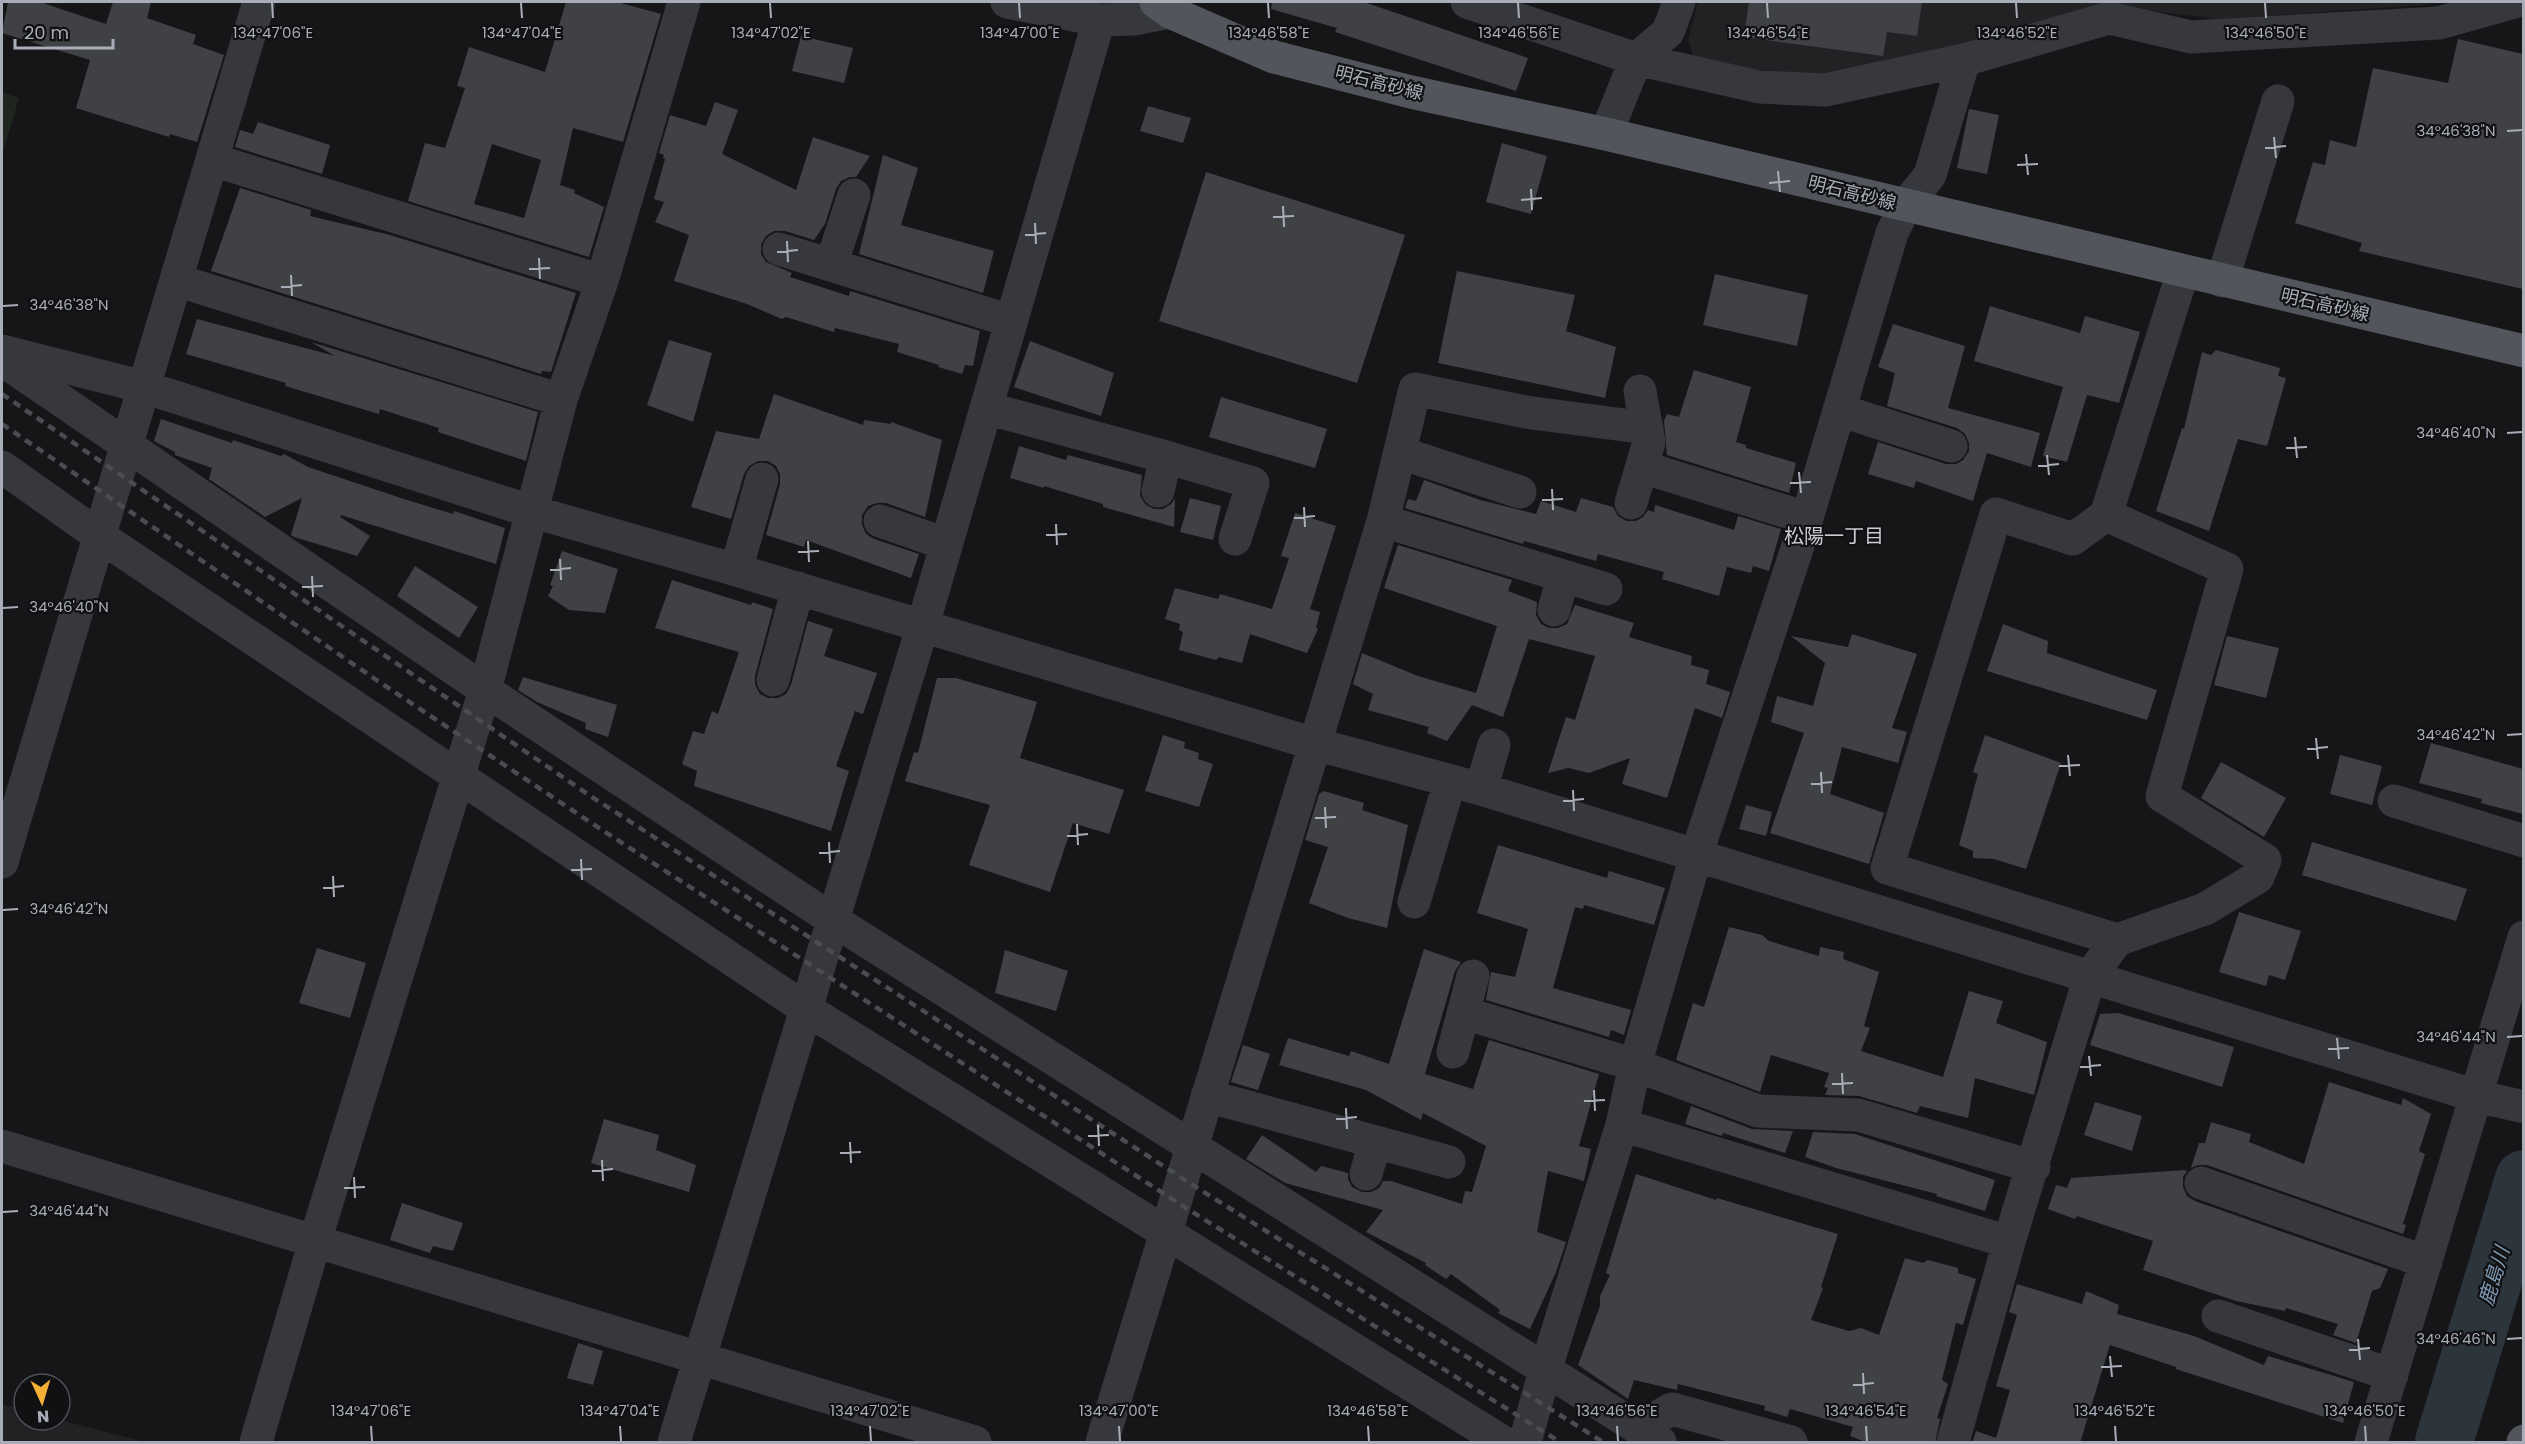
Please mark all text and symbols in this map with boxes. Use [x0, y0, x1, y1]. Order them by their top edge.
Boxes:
scale bar [15, 12, 112, 50]
text: 20 m [24, 20, 69, 45]
text: 134°47'06"E [233, 22, 313, 43]
text: 134°47'04"E [482, 22, 562, 43]
text: 134°47'02"E [731, 22, 811, 43]
text: 134°47'00"E [980, 22, 1060, 43]
text: 134°46'58"E [1228, 22, 1310, 43]
text: 134°46'56"E [1478, 22, 1560, 43]
text: 134°46'54"E [1727, 22, 1809, 43]
text: 134°46'52"E [1977, 22, 2057, 43]
text: 134°46'50"E [2225, 22, 2307, 43]
street label: 明石高砂線 [1332, 59, 1426, 106]
text: 34°46'38"N [2417, 120, 2496, 141]
street label: 明石高砂線 [1805, 169, 1899, 216]
street label: 明石高砂線 [2278, 282, 2372, 327]
text: 34°46'38"N [30, 294, 109, 315]
text: 34°46'40"N [2416, 422, 2496, 443]
district label: 松陽一丁目 [1784, 522, 1884, 550]
text: 34°46'40"N [29, 596, 109, 617]
text: 34°46'42"N [2417, 724, 2495, 745]
text: 34°46'42"N [30, 898, 108, 919]
text: 34°46'44"N [2416, 1026, 2496, 1047]
text: 34°46'44"N [29, 1200, 109, 1221]
water label: 鹿島川 [2472, 1241, 2517, 1309]
text: 34°46'46"N [2416, 1328, 2496, 1349]
north arrow [12, 1372, 72, 1432]
text: 134°47'06"E [331, 1400, 411, 1421]
text: 134°47'04"E [580, 1400, 660, 1421]
text: 134°47'02"E [830, 1400, 910, 1421]
text: 134°47'00"E [1079, 1400, 1159, 1421]
text: 134°46'58"E [1327, 1400, 1409, 1421]
text: 134°46'56"E [1576, 1400, 1658, 1421]
text: 134°46'54"E [1825, 1400, 1907, 1421]
text: 134°46'52"E [2075, 1400, 2155, 1421]
text: 134°46'50"E [2324, 1400, 2406, 1421]
text: N [36, 1405, 50, 1428]

